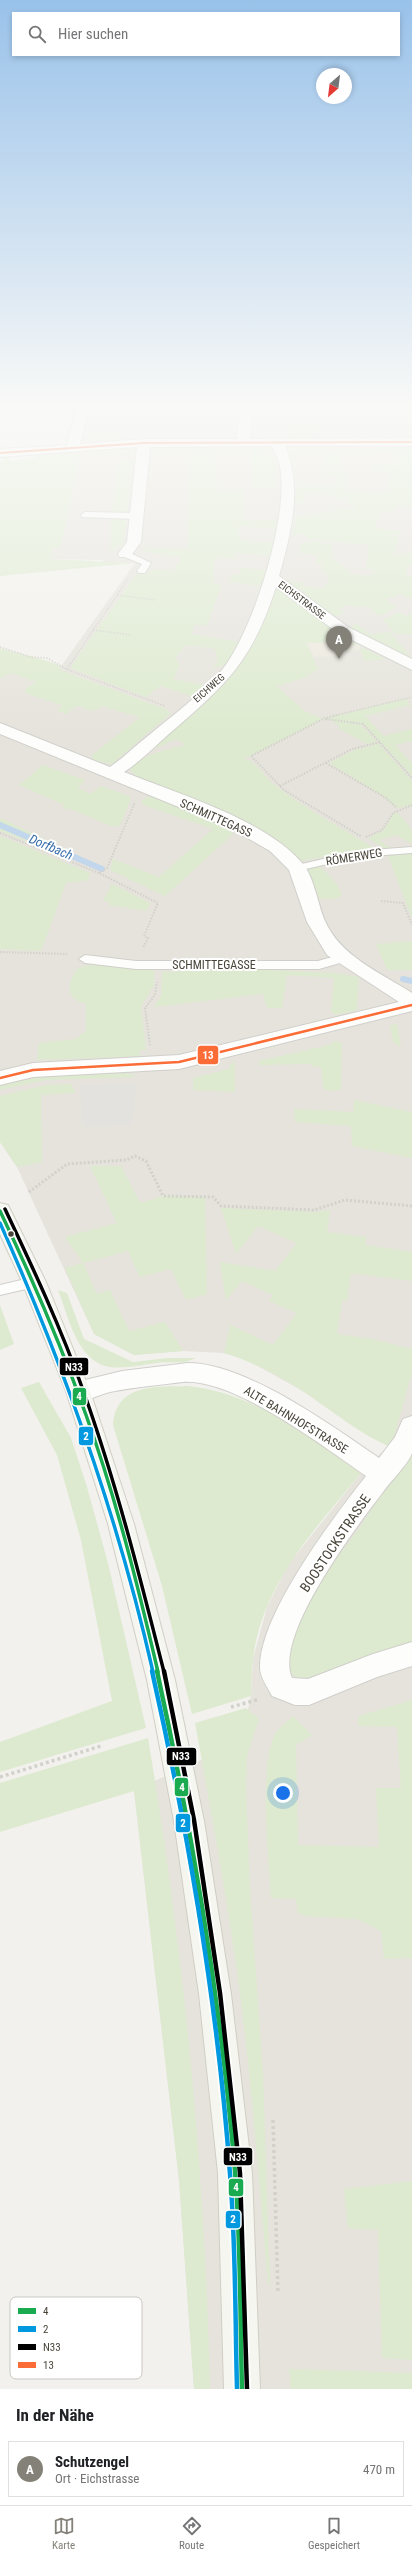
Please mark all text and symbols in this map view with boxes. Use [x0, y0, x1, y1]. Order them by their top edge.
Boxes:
search box [12, 12, 400, 56]
icon: search [26, 23, 48, 45]
text: Hier suchen [58, 25, 128, 43]
north arrow [316, 68, 352, 104]
street label: EICHSTRASSE [276, 579, 328, 621]
pin: A [326, 626, 352, 659]
street label: EICHWEG [191, 671, 227, 705]
street label: SCHMITTEGASS [178, 796, 254, 840]
water label: Dorfbach [27, 831, 75, 863]
street label: RÖMERWEG [325, 845, 383, 868]
street label: SCHMITTEGASSE [172, 958, 256, 972]
line badge: 13 [197, 1045, 219, 1065]
text: 13 [202, 1049, 214, 1062]
unlabelled marker [6, 1229, 16, 1239]
line badge: N33 [59, 1357, 89, 1376]
text: N33 [65, 1361, 83, 1374]
street label: ALTE BAHNHOFSTRASSE [241, 1383, 351, 1457]
line badge: 4 [72, 1387, 87, 1406]
text: 4 [76, 1390, 82, 1403]
line badge: 2 [78, 1426, 94, 1446]
text: 2 [83, 1430, 89, 1443]
street label: BOOSTOCKSTRASSE [296, 1491, 374, 1595]
line badge: N33 [166, 1747, 197, 1766]
text: N33 [172, 1750, 190, 1763]
line badge: 4 [174, 1777, 189, 1797]
text: 4 [179, 1781, 185, 1794]
your location [273, 1783, 293, 1803]
line badge: 2 [175, 1813, 191, 1833]
text: 2 [180, 1817, 186, 1830]
line badge: N33 [223, 2147, 253, 2166]
text: N33 [229, 2151, 247, 2164]
line badge: 4 [228, 2178, 244, 2197]
text: 4 [233, 2181, 239, 2194]
line badge: 2 [225, 2210, 241, 2229]
text: 2 [230, 2213, 236, 2226]
legend [10, 2297, 142, 2379]
text: 4 [43, 2305, 49, 2318]
text: 2 [43, 2323, 48, 2336]
text: N33 [43, 2341, 61, 2354]
text: 13 [43, 2359, 54, 2372]
text: In der Nähe [16, 2405, 94, 2425]
text: Schutzengel [55, 2453, 129, 2471]
text: A [26, 2462, 34, 2477]
text: 470 m [363, 2462, 395, 2477]
text: Ort · Eichstrasse [55, 2471, 139, 2486]
tab: Karte [52, 2515, 75, 2552]
tab: Route [179, 2515, 204, 2552]
tab: Gespeichert [308, 2515, 360, 2552]

